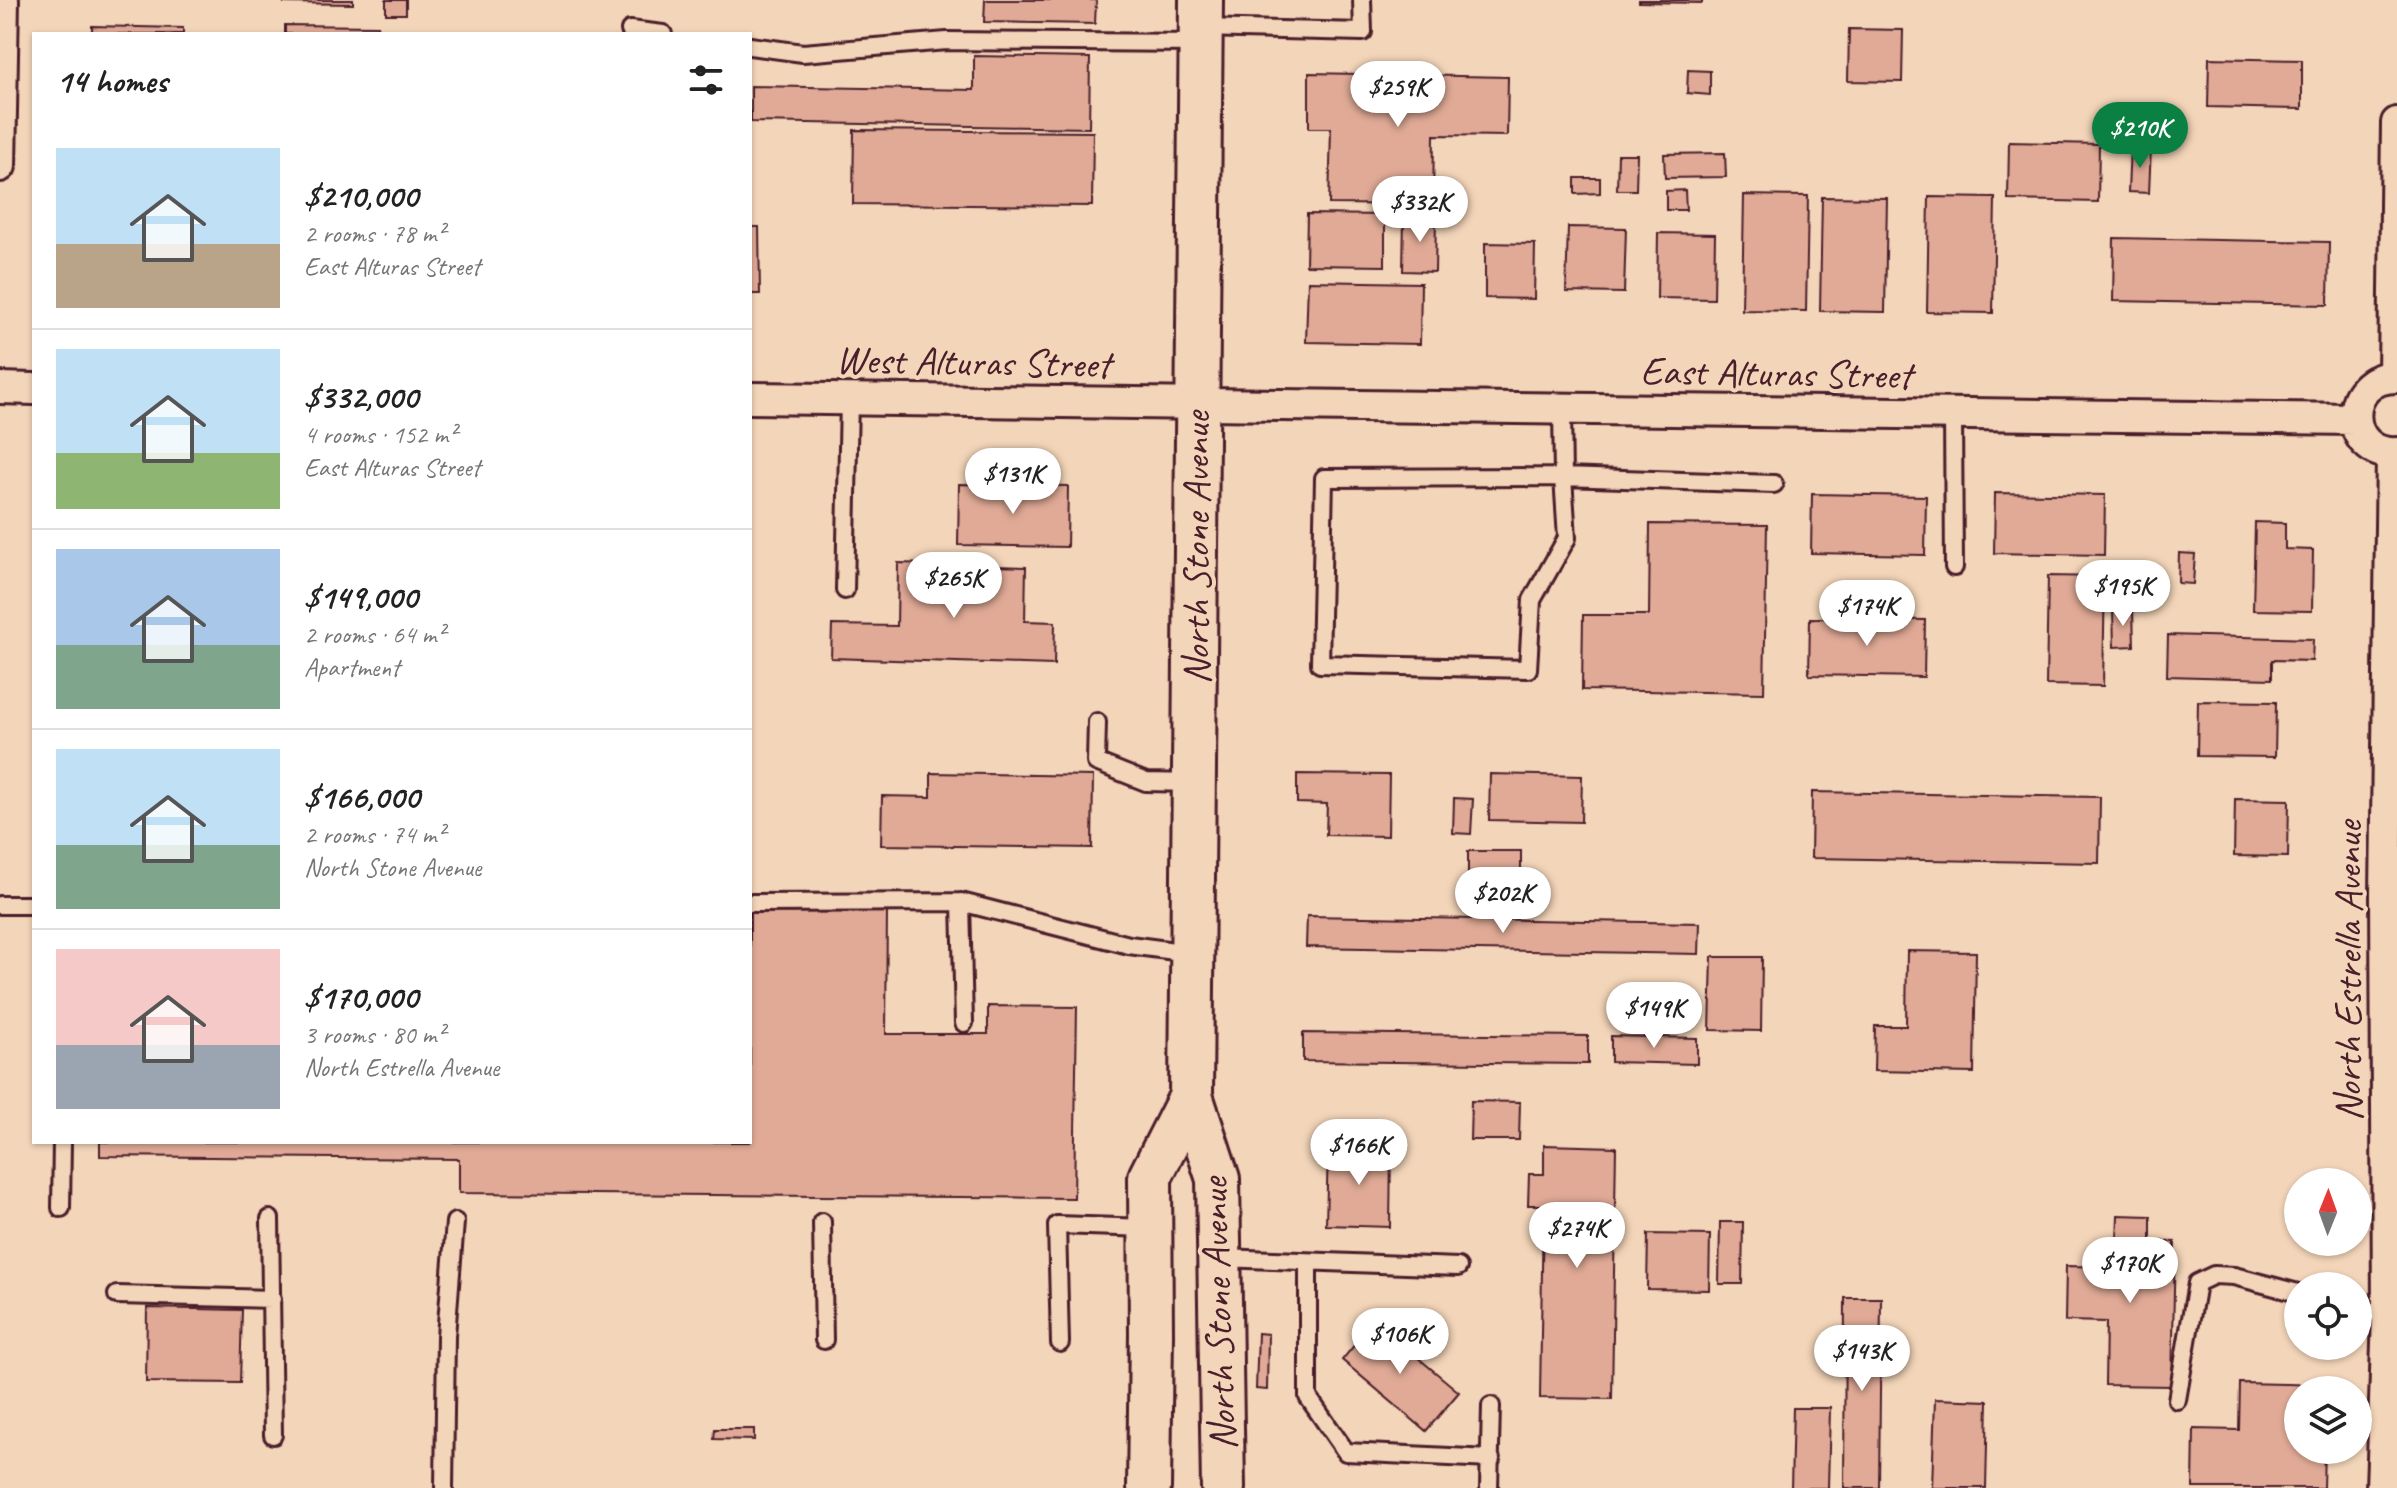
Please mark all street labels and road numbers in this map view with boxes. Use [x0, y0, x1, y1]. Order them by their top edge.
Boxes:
street label: West Alturas Street [835, 335, 1116, 389]
street label: East Alturas Street [1640, 346, 1918, 400]
street label: North Stone Avenue [1171, 409, 1221, 684]
street label: North Estrella Avenue [2323, 818, 2373, 1121]
street label: North Stone Avenue [1188, 1174, 1248, 1451]

